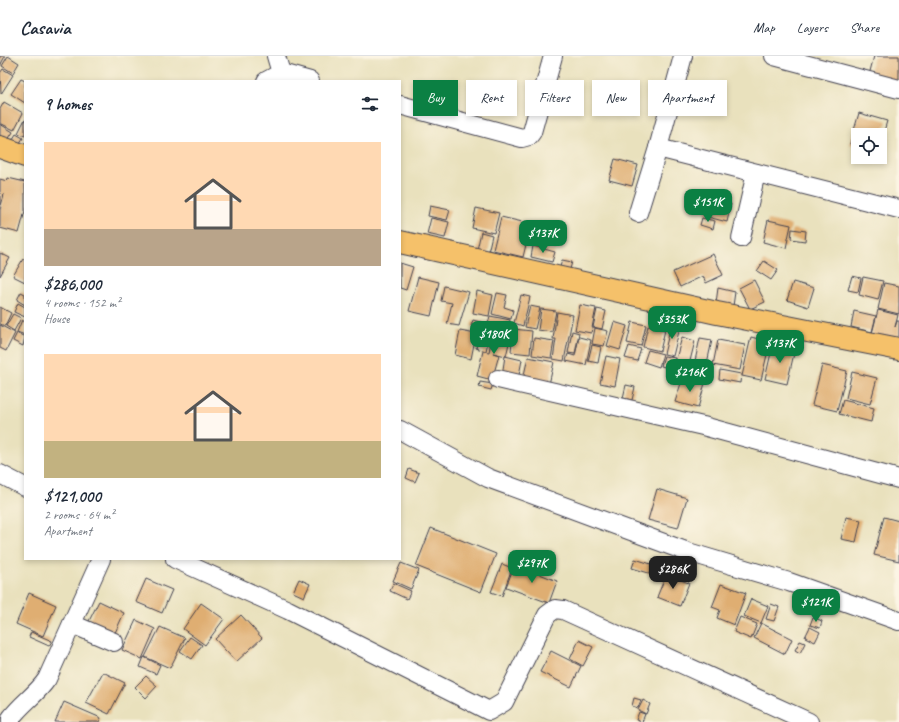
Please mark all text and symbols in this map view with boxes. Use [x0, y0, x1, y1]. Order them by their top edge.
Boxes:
text: Casavia [20, 16, 70, 40]
text: Map [753, 19, 775, 36]
text: Layers [797, 19, 828, 36]
text: Share [850, 19, 879, 36]
chip: Buy [413, 80, 458, 116]
chip: Rent [466, 80, 517, 116]
chip: Filters [525, 80, 584, 116]
chip: New [592, 80, 640, 116]
chip: Apartment [648, 80, 727, 116]
icon: filters [359, 93, 381, 115]
text: 9 homes [44, 94, 92, 115]
map controls [851, 128, 887, 164]
button: locate [851, 128, 887, 164]
icon: home [177, 168, 249, 240]
pin: $151K [680, 189, 736, 223]
text: $151K [693, 194, 723, 210]
pin: $137K [515, 220, 571, 254]
text: $137K [528, 225, 558, 241]
text: $286,000 [44, 274, 101, 295]
text: 4 rooms · 152 m² [44, 295, 120, 311]
pin: $353K [644, 306, 700, 340]
text: House [44, 311, 69, 327]
text: $353K [657, 311, 687, 327]
pin: $180K [466, 321, 522, 355]
text: $180K [479, 326, 509, 342]
pin: $137K [752, 330, 808, 364]
text: $137K [765, 335, 795, 351]
pin: $216K [662, 359, 718, 393]
text: $216K [675, 364, 705, 380]
icon: home [177, 380, 249, 452]
text: $121,000 [44, 486, 101, 507]
text: 2 rooms · 64 m² [44, 507, 114, 523]
text: Apartment [44, 523, 92, 539]
pin: $297K [504, 550, 560, 584]
text: $297K [517, 555, 547, 571]
pin: $286K [645, 556, 701, 590]
text: $286K [658, 561, 688, 577]
pin: $121K [788, 589, 844, 623]
text: $121K [801, 594, 831, 610]

